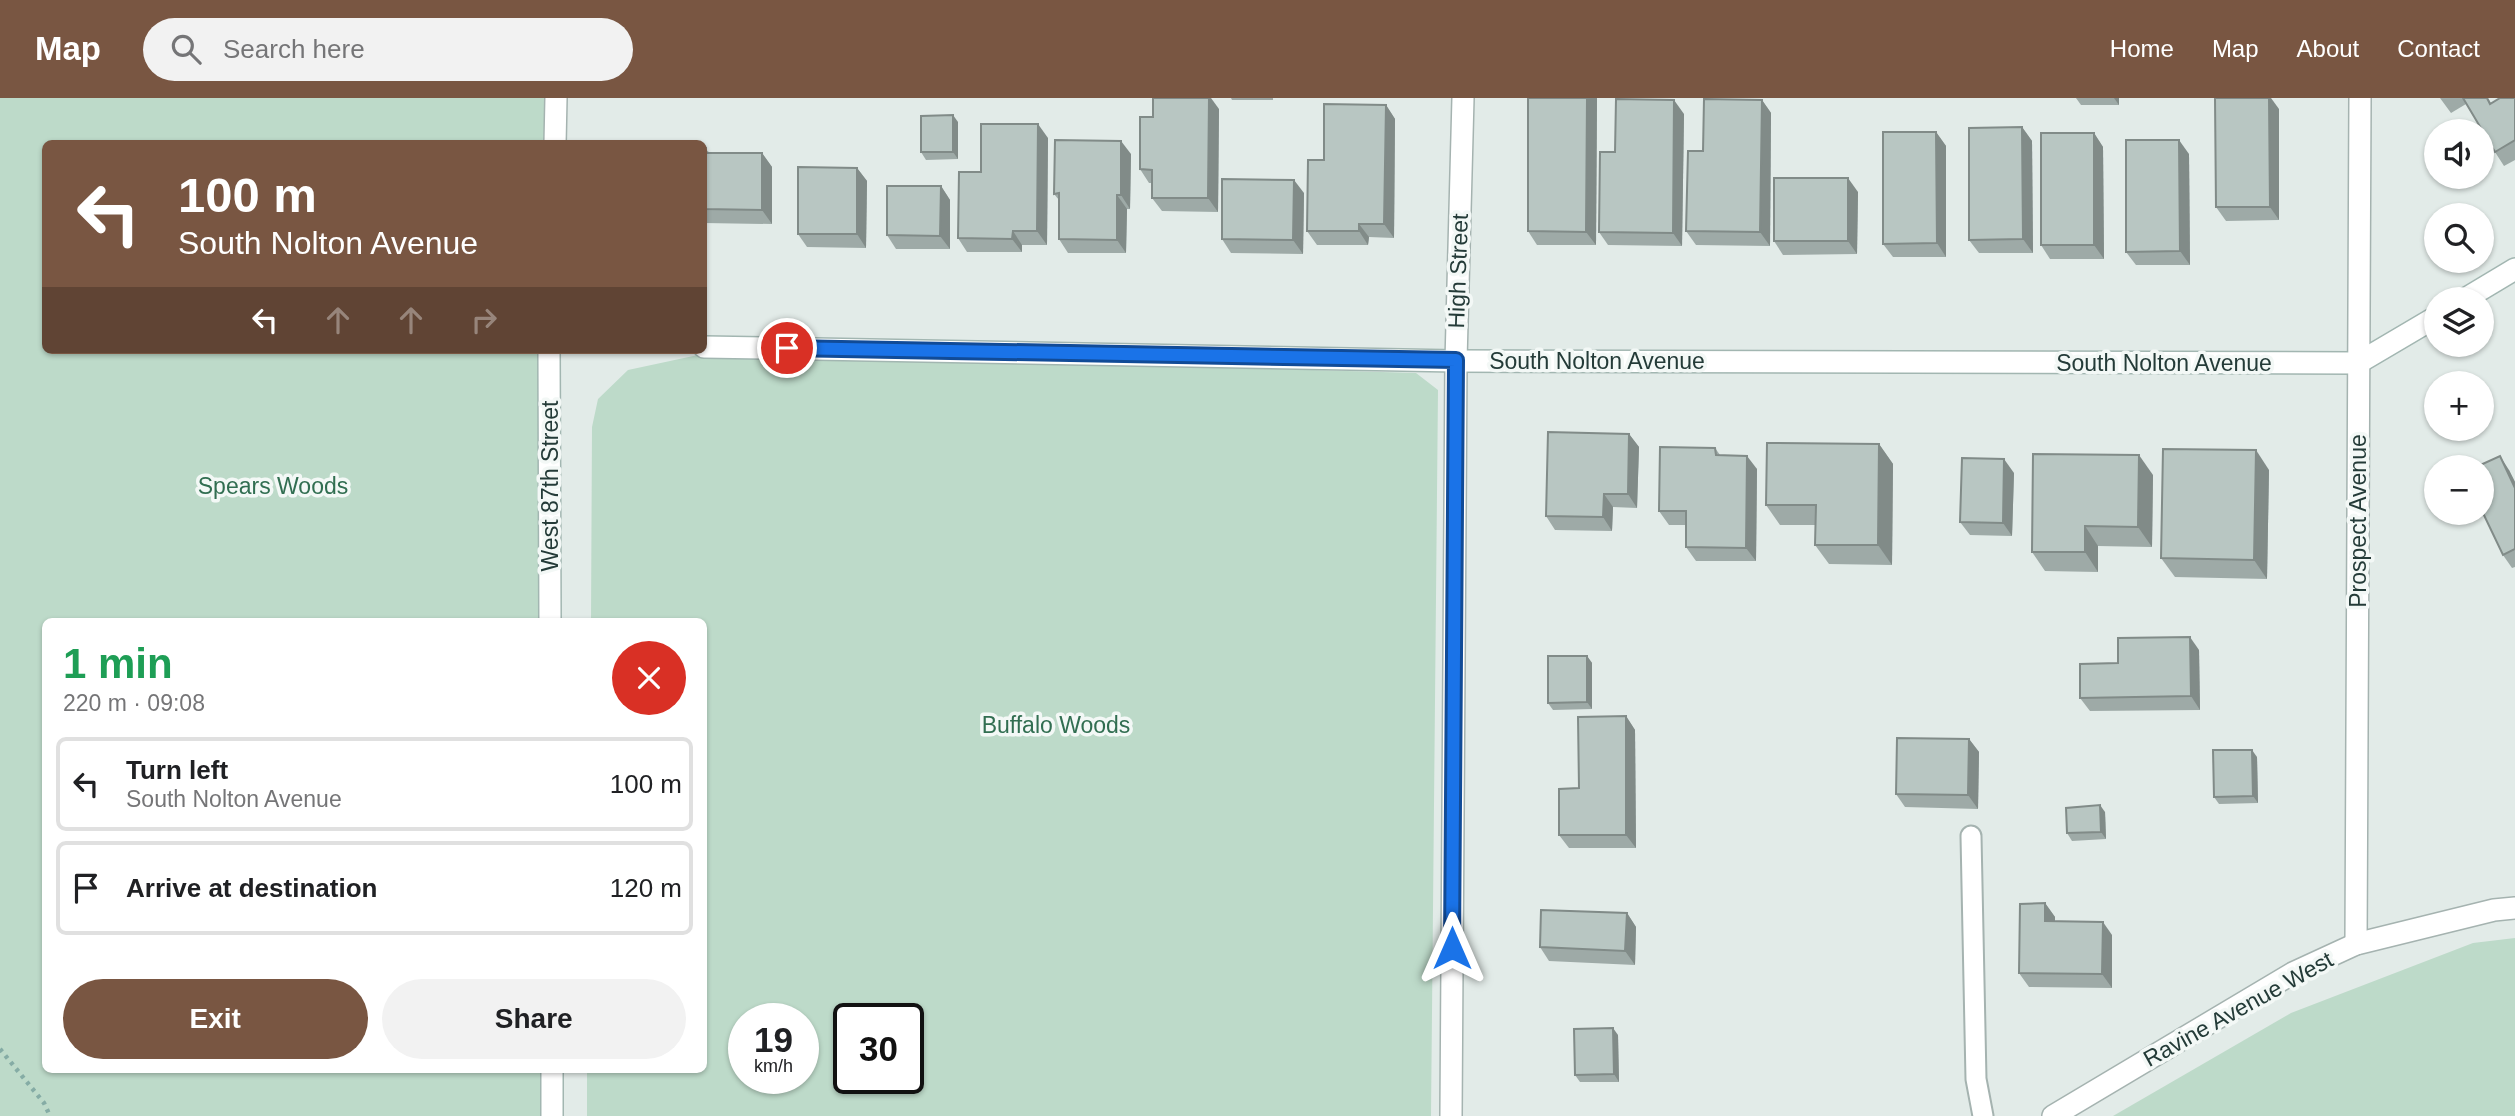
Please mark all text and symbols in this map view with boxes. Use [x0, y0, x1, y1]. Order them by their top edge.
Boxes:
search box [143, 18, 633, 81]
text: Map [35, 30, 101, 67]
icon: search [167, 30, 205, 68]
text: Search here [223, 34, 365, 64]
text: Home [2110, 35, 2174, 62]
text: Map [2212, 35, 2259, 62]
text: About [2297, 35, 2359, 62]
text: Contact [2397, 35, 2480, 62]
map controls [2424, 119, 2494, 525]
button: sound [2424, 119, 2494, 189]
icon: left [63, 168, 154, 259]
text: 100 m [178, 168, 317, 222]
button: search [2424, 203, 2494, 273]
street label: High Street [1443, 212, 1473, 329]
text: South Nolton Avenue [178, 225, 478, 261]
button: layers [2424, 287, 2494, 357]
icon: left [246, 301, 284, 339]
icon: ahead [319, 301, 357, 339]
icon: ahead [392, 301, 430, 339]
icon: right [465, 301, 503, 339]
pin [757, 318, 817, 378]
icon: arrive [768, 329, 806, 367]
street label: South Nolton Avenue [1489, 348, 1705, 374]
street label: South Nolton Avenue [2056, 350, 2272, 376]
button: + [2424, 371, 2494, 441]
street label: West 87th Street [537, 400, 563, 571]
street label: Prospect Avenue [2345, 434, 2371, 608]
button: − [2424, 455, 2494, 525]
park label: Spears Woods [198, 473, 348, 499]
text: 1 min [63, 640, 173, 687]
button: close [612, 641, 686, 715]
text: 220 m · 09:08 [63, 690, 205, 716]
park label: Buffalo Woods [982, 712, 1130, 738]
text: Turn left [126, 755, 228, 785]
icon: left [67, 765, 105, 803]
text: 100 m [610, 769, 682, 799]
text: South Nolton Avenue [126, 786, 342, 812]
icon: arrive [67, 869, 105, 907]
text: Arrive at destination [126, 873, 377, 903]
text: 120 m [610, 873, 682, 903]
position arrow [1415, 911, 1489, 985]
street label: Ravine Avenue West [2139, 946, 2338, 1072]
button: Exit [63, 979, 368, 1059]
button: Share [382, 979, 686, 1059]
speed limit sign: 30 [833, 1003, 924, 1094]
text: 19 [754, 1020, 793, 1059]
text: km/h [754, 1056, 793, 1076]

